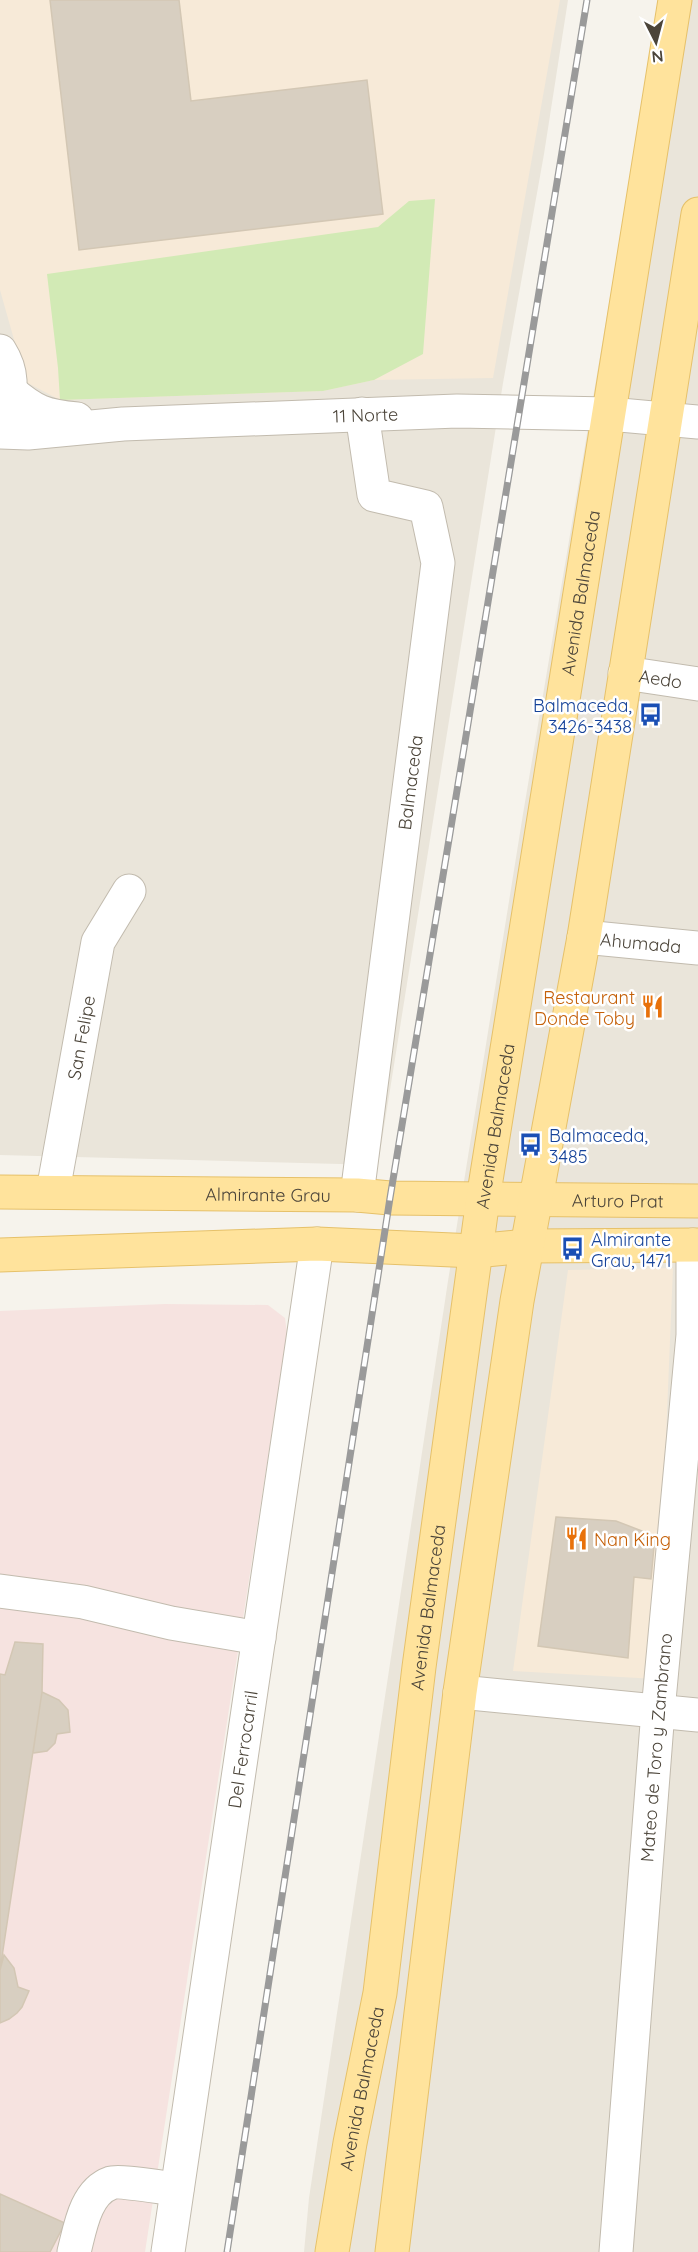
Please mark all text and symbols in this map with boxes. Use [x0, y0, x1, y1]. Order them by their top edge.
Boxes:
north arrow [626, 12, 686, 72]
text: N [651, 46, 664, 67]
street label: 11 Norte [332, 402, 398, 427]
street label: Avenida Balmaceda [555, 508, 605, 677]
street label: Aedo [637, 664, 684, 693]
place label: Balmaceda, 3426-3438 [533, 694, 632, 738]
bus stop icon: Balmaceda, 3426-3438 [637, 702, 663, 728]
street label: Balmaceda [392, 734, 427, 831]
street label: Ahumada [599, 927, 682, 958]
place label: Restaurant Donde Toby [534, 986, 635, 1030]
street label: San Felipe [62, 993, 100, 1082]
restaurant icon: Restaurant Donde Toby [640, 994, 666, 1020]
street label: Avenida Balmaceda [470, 1042, 519, 1210]
place label: Balmaceda, 3485 [549, 1124, 648, 1168]
bus stop icon: Balmaceda, 3485 [518, 1132, 544, 1158]
street label: Almirante Grau [205, 1182, 331, 1206]
street label: Arturo Prat [572, 1188, 664, 1212]
place label: Almirante Grau, 1471 [591, 1228, 672, 1272]
bus stop icon: Almirante Grau, 1471 [560, 1236, 586, 1262]
street label: Avenida Balmaceda [405, 1523, 450, 1692]
restaurant icon: Nan King [563, 1526, 589, 1552]
place label: Nan King [594, 1528, 671, 1551]
street label: Mateo de Toro y Zambrano [635, 1632, 677, 1863]
street label: Del Ferrocarril [222, 1689, 262, 1810]
street label: Avenida Balmaceda [334, 2004, 389, 2173]

